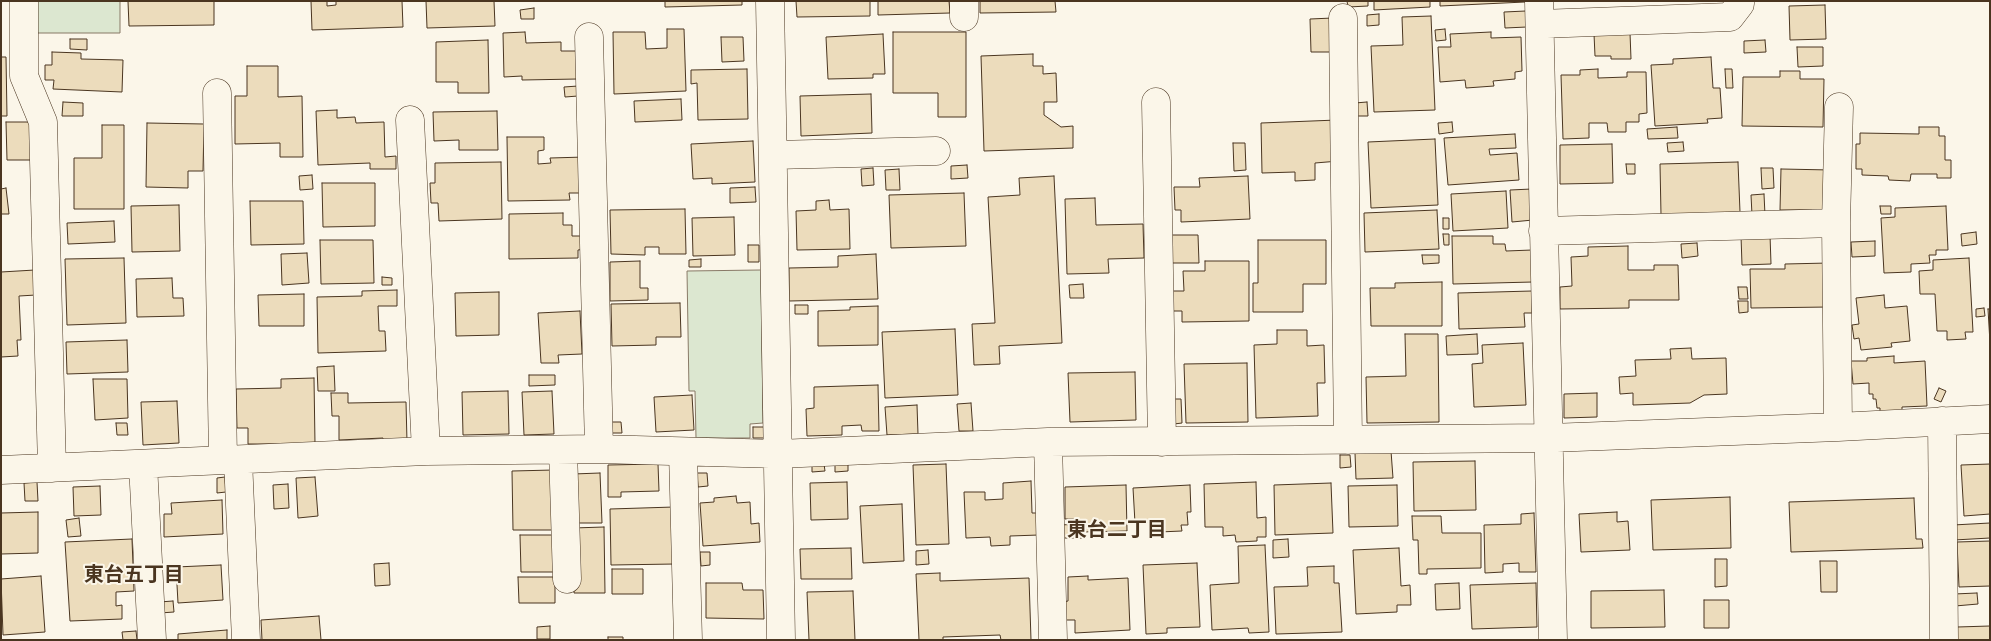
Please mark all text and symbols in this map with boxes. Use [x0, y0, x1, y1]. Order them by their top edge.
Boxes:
district label: 東台二丁目 [1067, 517, 1167, 541]
district label: 東台五丁目 [84, 562, 184, 586]

